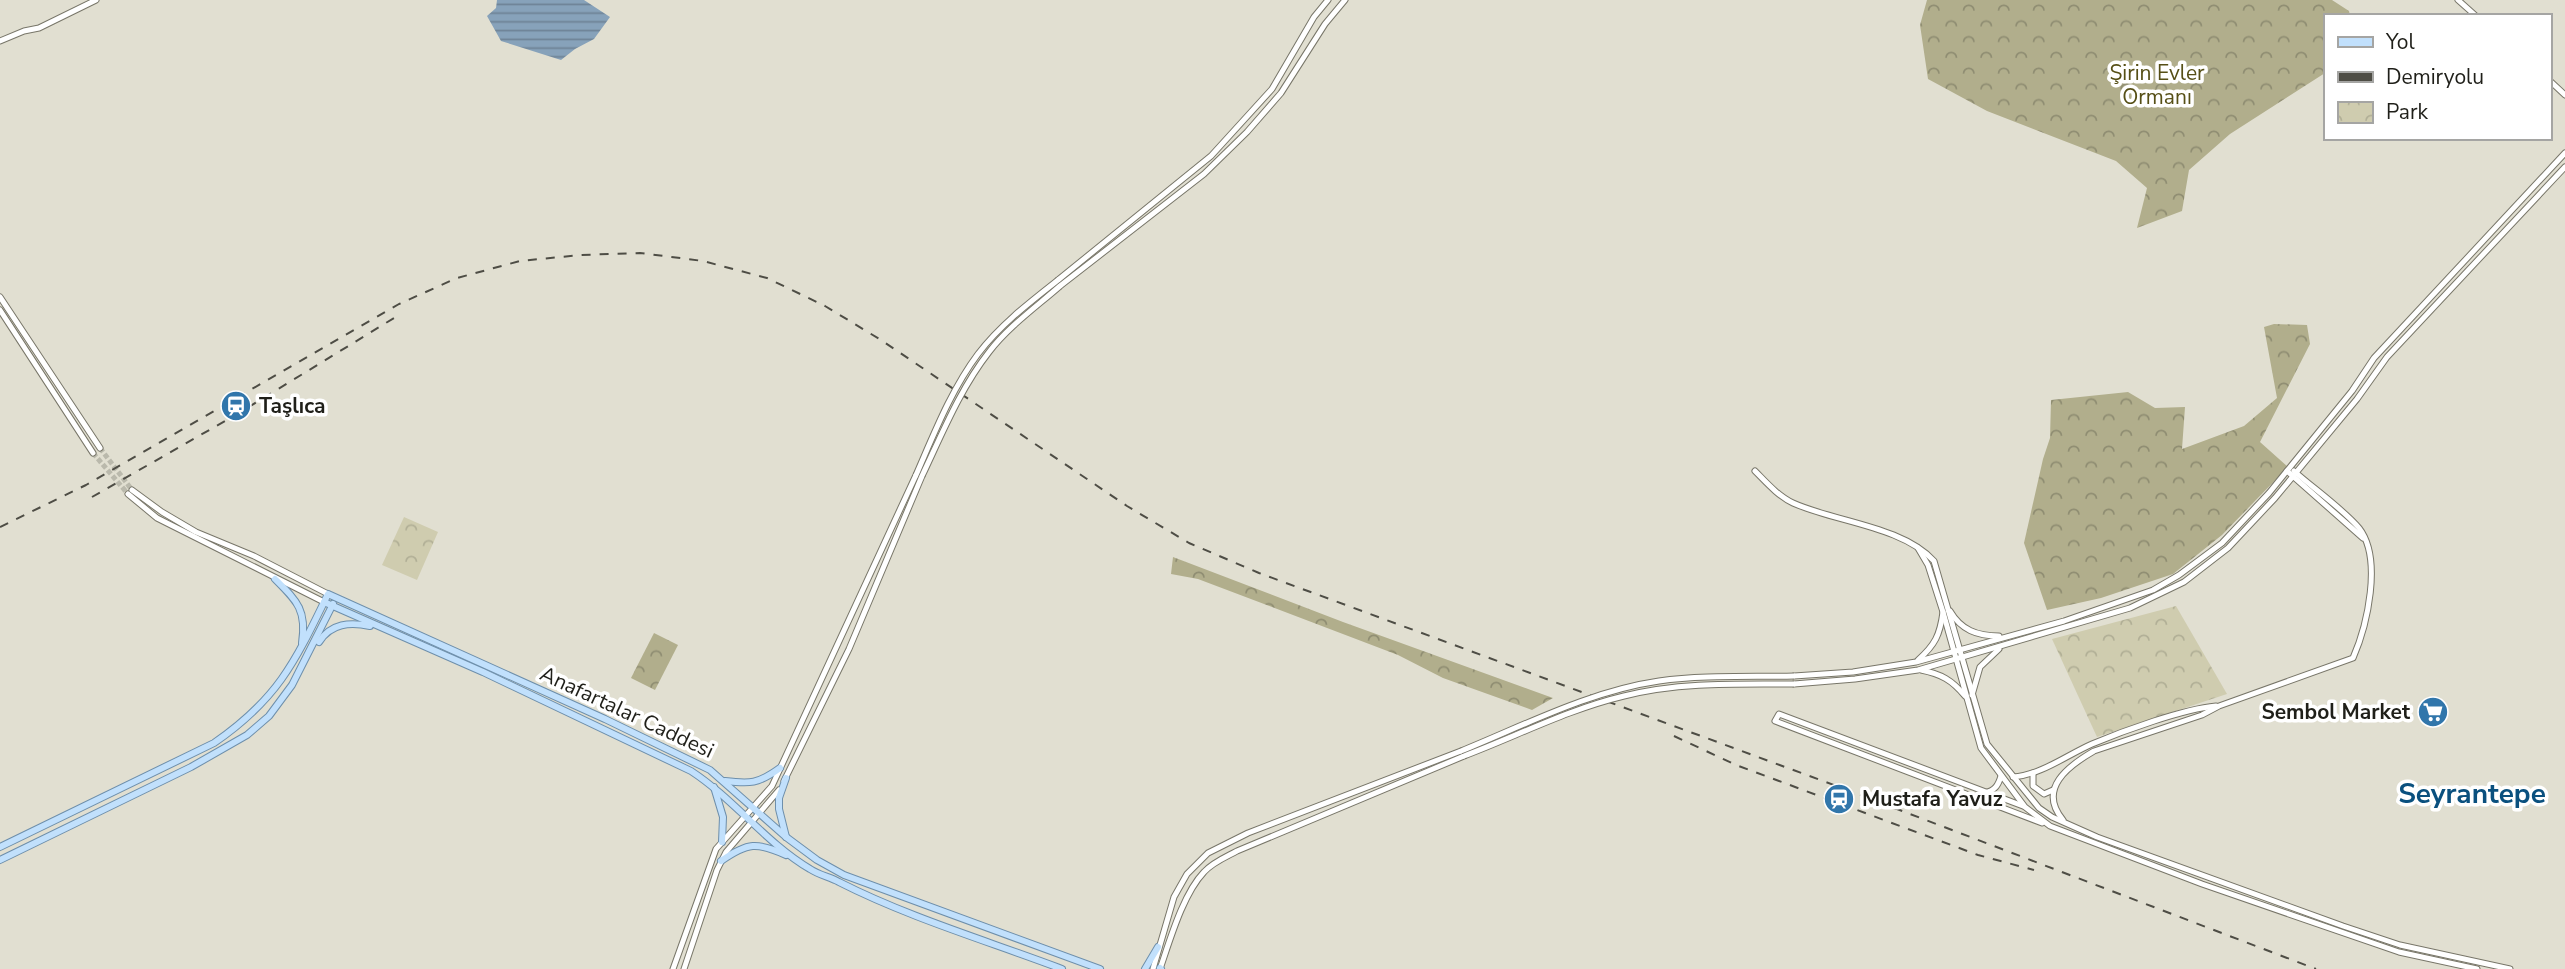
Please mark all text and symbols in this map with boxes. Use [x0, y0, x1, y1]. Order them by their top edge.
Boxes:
legend [2324, 14, 2551, 140]
text: Yol [2385, 28, 2416, 56]
park label: Şirin Evler Ormanı [2109, 59, 2205, 111]
text: Demiryolu [2386, 63, 2484, 91]
text: Park [2386, 98, 2428, 126]
station icon: Taşlıca [219, 389, 253, 423]
place label: Taşlıca [259, 392, 326, 420]
street label: Anafartalar Caddesi [536, 659, 718, 765]
supermarket icon: Sembol Market [2416, 695, 2450, 729]
place label: Sembol Market [2261, 698, 2411, 726]
district label: Seyrantepe [2398, 775, 2546, 813]
station icon: Mustafa Yavuz [1822, 782, 1856, 816]
place label: Mustafa Yavuz [1862, 785, 2003, 813]

